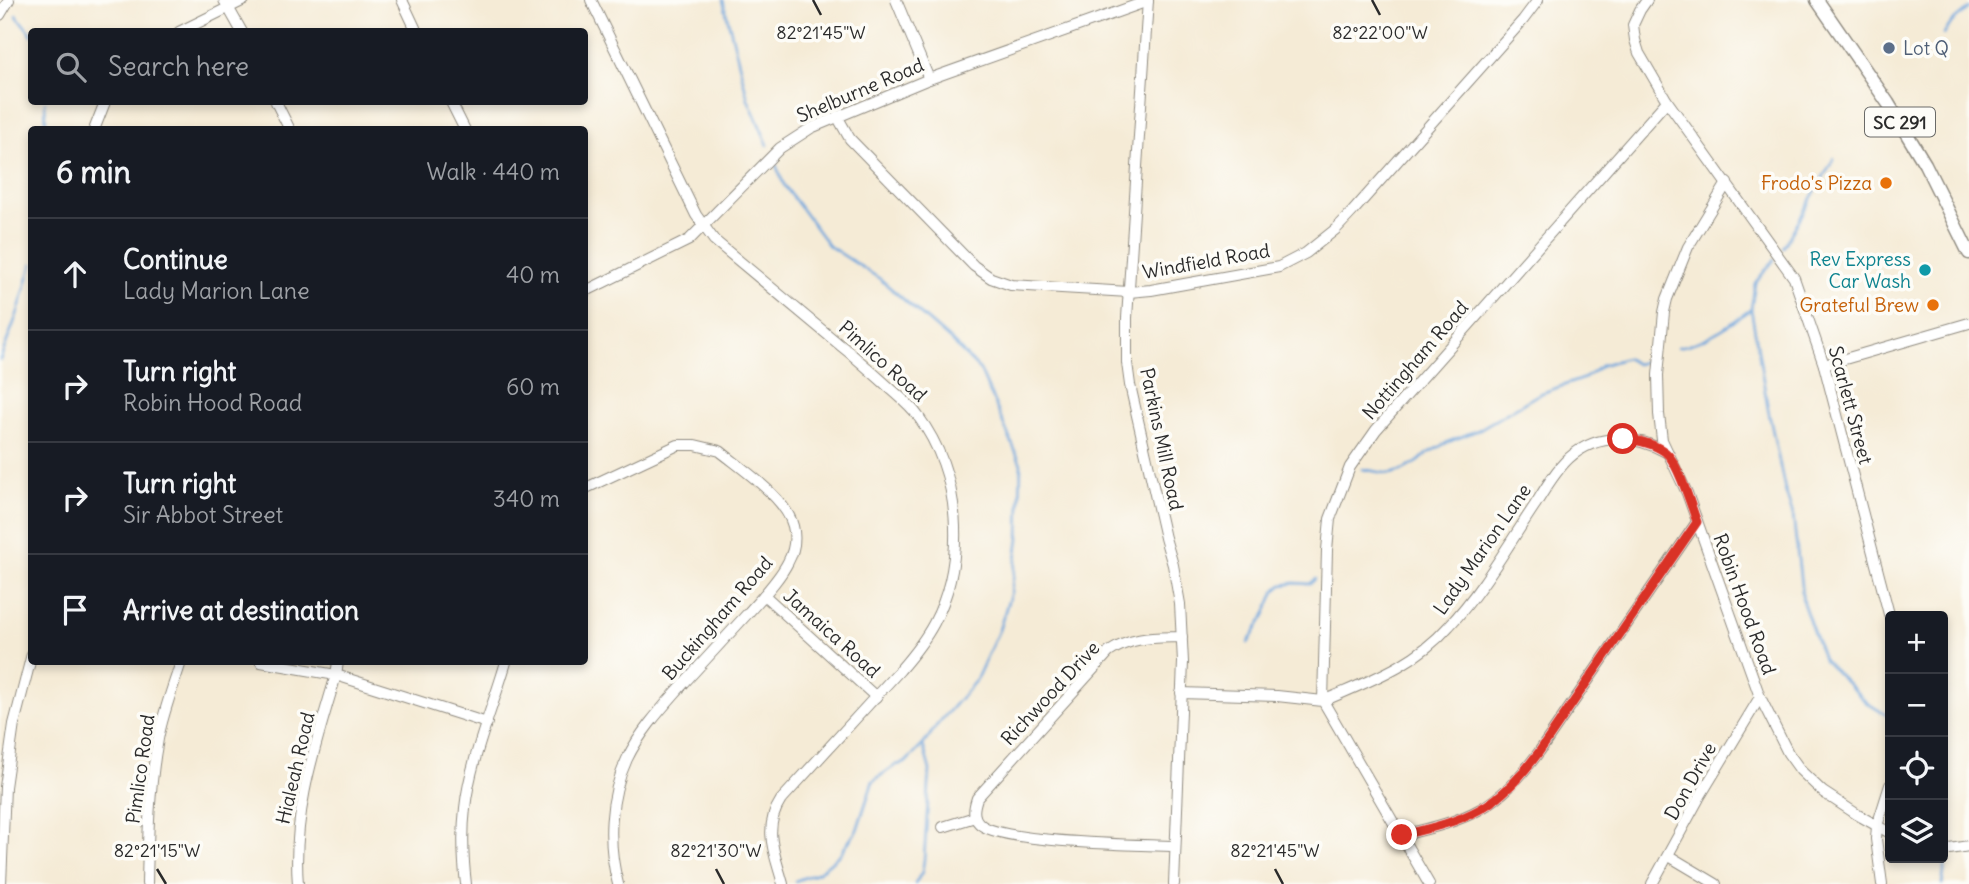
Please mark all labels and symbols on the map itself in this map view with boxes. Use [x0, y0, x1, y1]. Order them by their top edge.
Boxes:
text: 82°21'45"W [776, 21, 866, 44]
text: 82°22'00"W [1332, 21, 1428, 44]
place label: Lot Q [1903, 36, 1949, 60]
marker: Lot Q [1881, 40, 1897, 56]
street label: Shelburne Road [793, 52, 927, 128]
road number: SC 291 [1865, 107, 1935, 136]
place label: Frodo's Pizza [1761, 171, 1872, 195]
marker: Frodo's Pizza [1878, 175, 1894, 191]
street label: Windfield Road [1140, 238, 1272, 284]
place label: Rev Express Car Wash [1809, 247, 1911, 293]
marker: Rev Express Car Wash [1917, 262, 1933, 278]
place label: Grateful Brew [1800, 293, 1919, 317]
street label: Nottingham Road [1357, 296, 1473, 424]
marker: Grateful Brew [1925, 297, 1941, 313]
street label: Pimlico Road [834, 315, 932, 407]
street label: Scarlett Street [1824, 343, 1878, 467]
street label: Parkins Mill Road [1135, 366, 1189, 512]
route start [1607, 423, 1638, 454]
street label: Lady Marion Lane [1428, 479, 1536, 619]
street label: Robin Hood Road [1708, 530, 1782, 678]
street label: Buckingham Road [657, 551, 777, 685]
street label: Jamaica Road [779, 583, 885, 683]
street label: Richwood Drive [996, 636, 1104, 750]
street label: Hialeah Road [270, 710, 320, 826]
street label: Pimlico Road [120, 713, 160, 825]
street label: Don Drive [1659, 738, 1721, 824]
route end [1386, 819, 1417, 850]
text: 82°21'15"W [114, 839, 200, 862]
text: 82°21'30"W [670, 839, 762, 862]
text: 82°21'45"W [1230, 839, 1320, 862]

